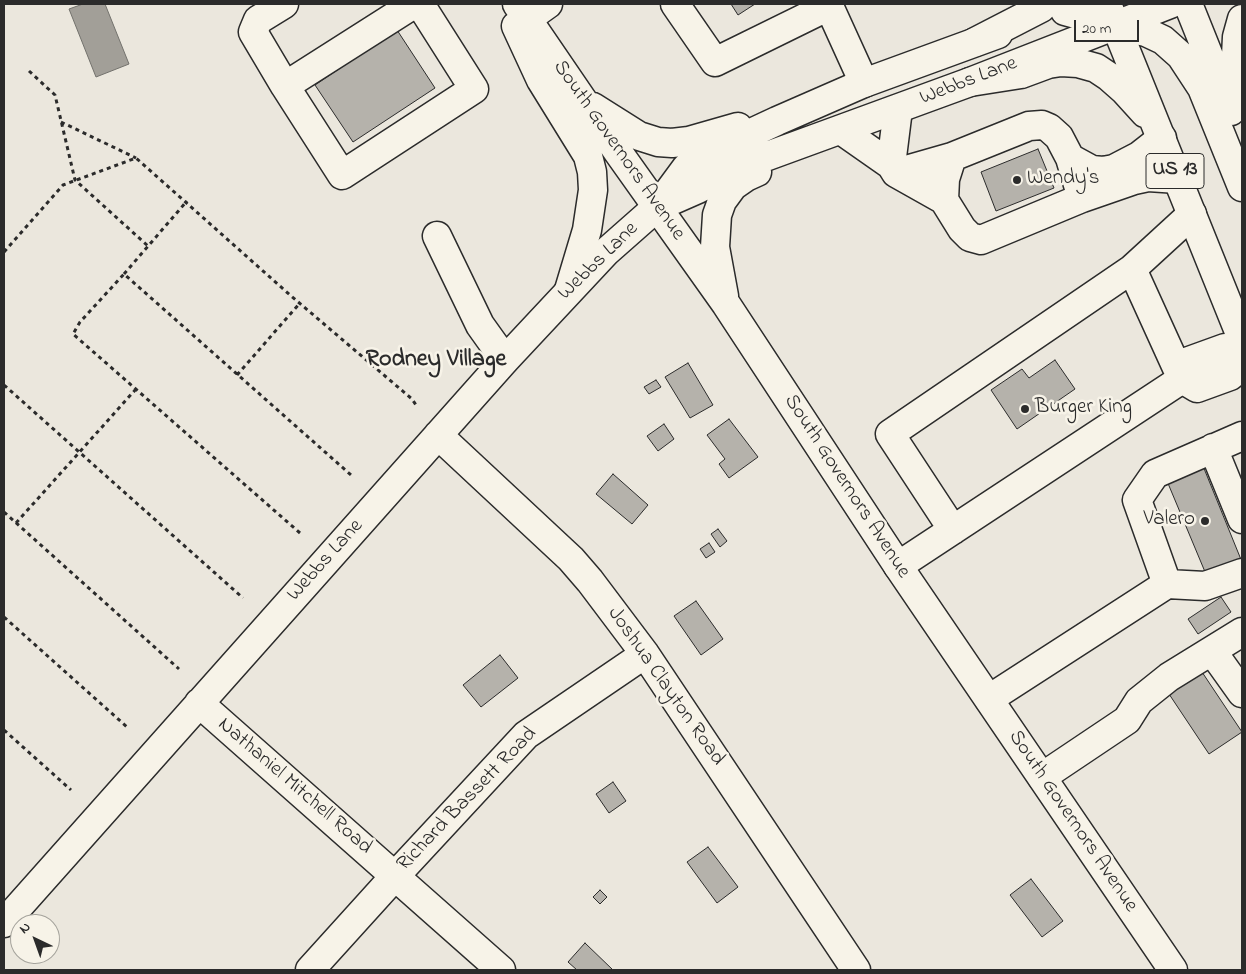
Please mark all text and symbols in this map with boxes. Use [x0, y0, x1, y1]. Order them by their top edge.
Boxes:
scale bar [1076, 10, 1141, 42]
text: 20 m [1082, 18, 1111, 40]
street label: Webbs Lane [917, 52, 1021, 112]
street label: South Governors Avenue [546, 56, 690, 246]
road number: US 13 [1146, 154, 1204, 188]
place label: Wendy's [1027, 167, 1099, 193]
marker: Wendy's [1011, 174, 1023, 186]
street label: Webbs Lane [554, 217, 644, 307]
district label: Rodney Village [366, 347, 506, 375]
street label: South Governors Avenue [777, 390, 915, 584]
place label: Burger King [1035, 396, 1132, 422]
marker: Burger King [1019, 403, 1031, 415]
place label: Valero [1143, 508, 1195, 534]
street label: Webbs Lane [282, 515, 370, 607]
marker: Valero [1199, 515, 1211, 527]
street label: Joshua Clayton Road [601, 603, 729, 771]
street label: Nathaniel Mitchell Road [212, 713, 376, 861]
street label: Richard Bassett Road [393, 723, 543, 877]
street label: South Governors Avenue [1002, 726, 1142, 918]
north arrow [10, 914, 60, 964]
text: N [15, 917, 36, 939]

